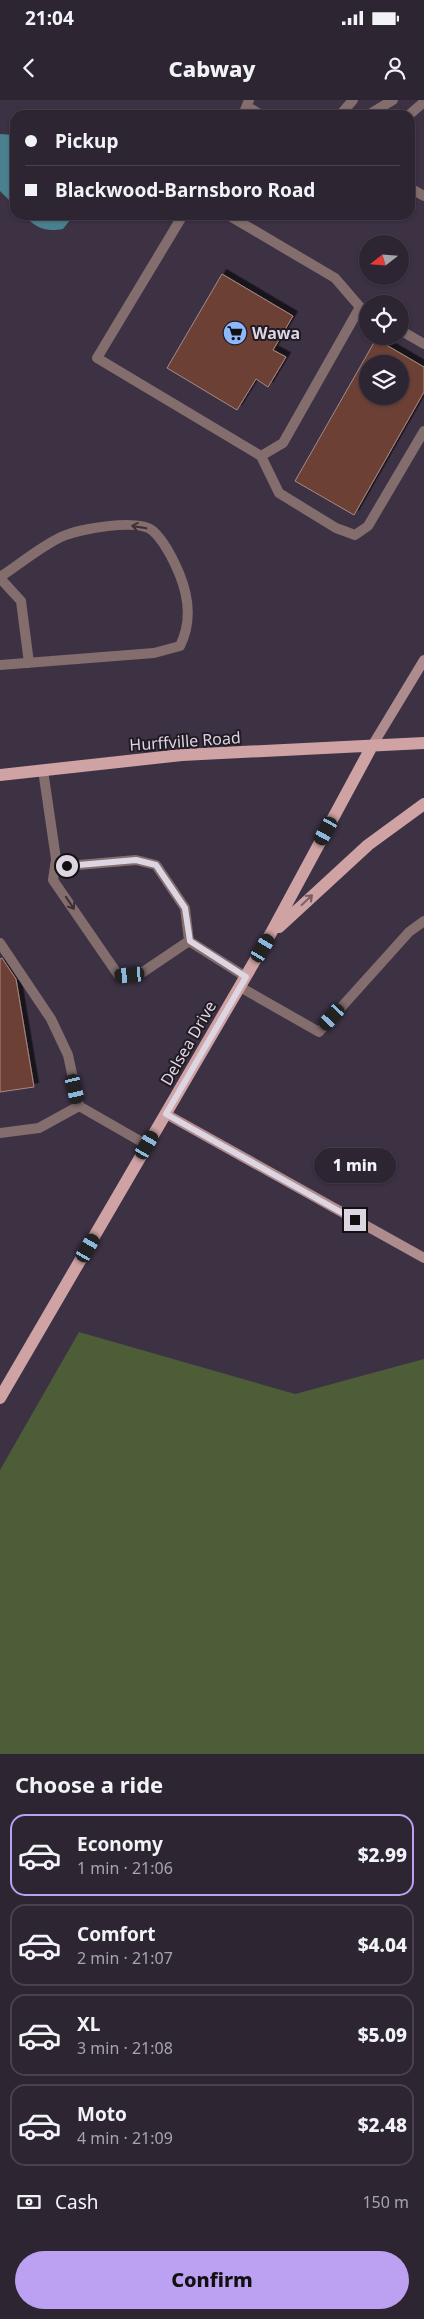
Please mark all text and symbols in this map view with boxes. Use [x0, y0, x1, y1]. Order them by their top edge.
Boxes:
text: 21:04 [25, 5, 74, 31]
text: Cabway [169, 53, 255, 83]
icon: back [15, 54, 43, 82]
icon: person [381, 54, 409, 82]
text: Pickup [55, 128, 118, 154]
text: Blackwood-Barnsboro Road [55, 177, 315, 203]
north arrow [359, 235, 409, 285]
map controls [359, 235, 409, 405]
button: locate [359, 295, 409, 345]
supermarket icon: Wawa [222, 320, 248, 346]
place label: Wawa [252, 322, 300, 344]
button: layers [359, 355, 409, 405]
one-way arrow [131, 521, 147, 531]
street label: Hurffville Road [129, 726, 241, 756]
car [312, 814, 339, 848]
route start [56, 855, 78, 877]
one-way arrow [301, 894, 314, 906]
one-way arrow [64, 896, 75, 910]
car [248, 931, 277, 965]
car [114, 966, 145, 984]
street label: Delsea Drive [155, 997, 221, 1089]
car [316, 1001, 347, 1033]
car [64, 1073, 85, 1105]
car [133, 1128, 160, 1162]
callout: 1 min [314, 1148, 396, 1182]
text: 1 min [333, 1154, 377, 1176]
route end [344, 1209, 366, 1231]
car [74, 1231, 101, 1265]
text: Choose a ride [15, 1769, 163, 1799]
text: Economy [77, 1831, 163, 1857]
icon: car [17, 1833, 62, 1878]
text: $2.99 [358, 1842, 407, 1868]
text: 1 min · 21:06 [77, 1857, 173, 1879]
text: Comfort [77, 1921, 156, 1947]
icon: car [17, 1923, 62, 1968]
text: $4.04 [358, 1932, 407, 1958]
text: 2 min · 21:07 [77, 1947, 173, 1969]
text: XL [77, 2011, 100, 2037]
icon: car [17, 2013, 62, 2058]
text: $5.09 [358, 2022, 407, 2048]
text: 3 min · 21:08 [77, 2037, 173, 2059]
text: Moto [77, 2101, 127, 2127]
icon: car [17, 2103, 62, 2148]
text: $2.48 [358, 2112, 407, 2138]
text: 4 min · 21:09 [77, 2127, 173, 2149]
icon: cash [15, 2188, 43, 2216]
text: Cash [55, 2189, 99, 2215]
text: 150 m [362, 2191, 409, 2213]
button: Confirm [15, 2251, 409, 2309]

